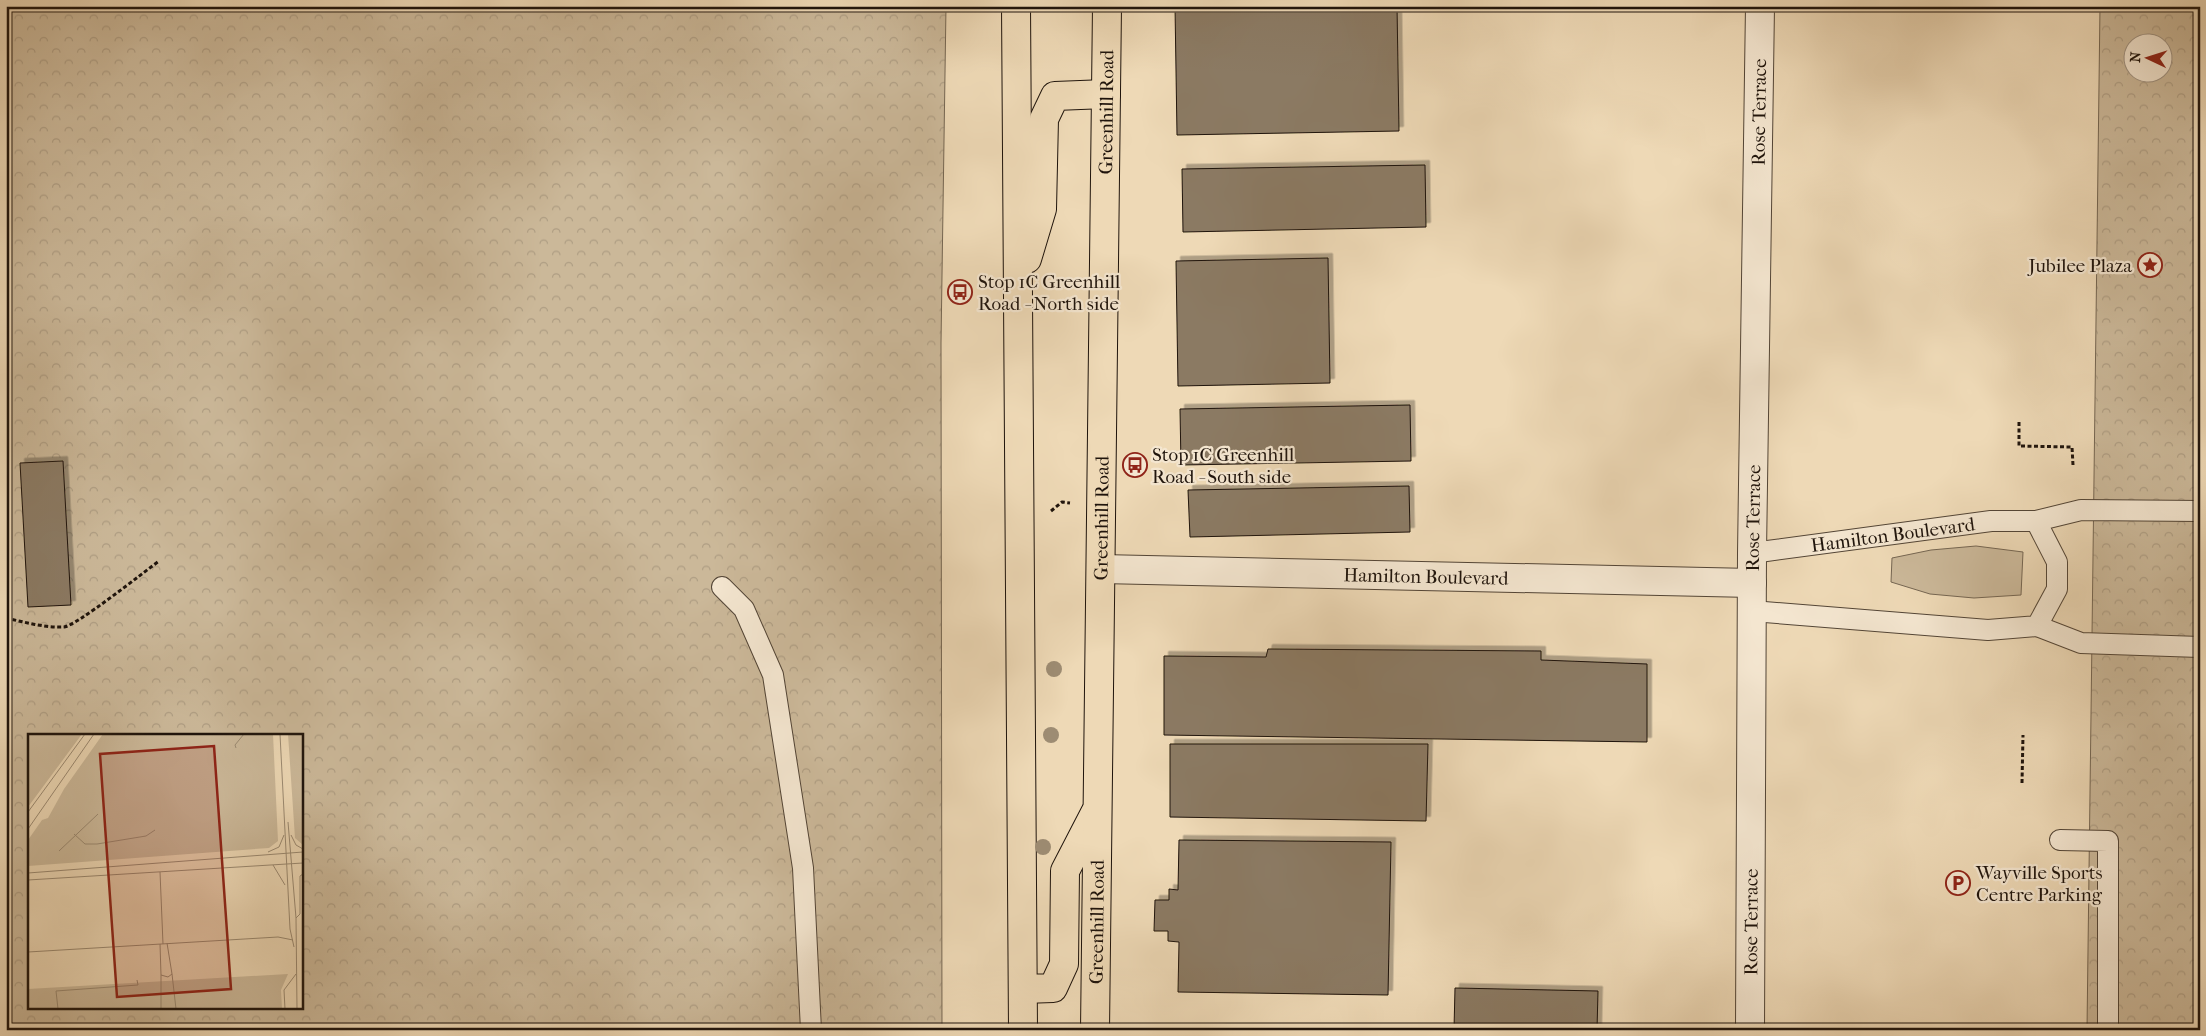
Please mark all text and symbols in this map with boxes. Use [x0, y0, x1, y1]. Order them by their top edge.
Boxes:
north arrow [2124, 32, 2174, 82]
street label: Greenhill Road [1095, 49, 1118, 174]
text: N [2127, 51, 2144, 63]
street label: Rose Terrace [1748, 58, 1771, 166]
place icon: Jubilee Plaza [2137, 252, 2163, 278]
place label: Jubilee Plaza [2026, 255, 2132, 277]
place label: Stop 1C Greenhill Road - North side [978, 271, 1120, 315]
bus stop icon: Stop 1C Greenhill Road - North side [947, 279, 973, 305]
place label: Stop 1C Greenhill Road - South side [1152, 444, 1294, 488]
bus stop icon: Stop 1C Greenhill Road - South side [1122, 452, 1148, 478]
street label: Greenhill Road [1090, 455, 1114, 580]
street label: Rose Terrace [1742, 464, 1765, 572]
street label: Hamilton Boulevard [1810, 513, 1977, 557]
street label: Hamilton Boulevard [1343, 564, 1509, 590]
inset map [28, 734, 302, 1008]
street label: Greenhill Road [1086, 859, 1109, 984]
place label: Wayville Sports Centre Parking [1975, 862, 2103, 906]
street label: Rose Terrace [1740, 868, 1763, 976]
parking icon: Wayville Sports Centre Parking [1945, 870, 1971, 896]

